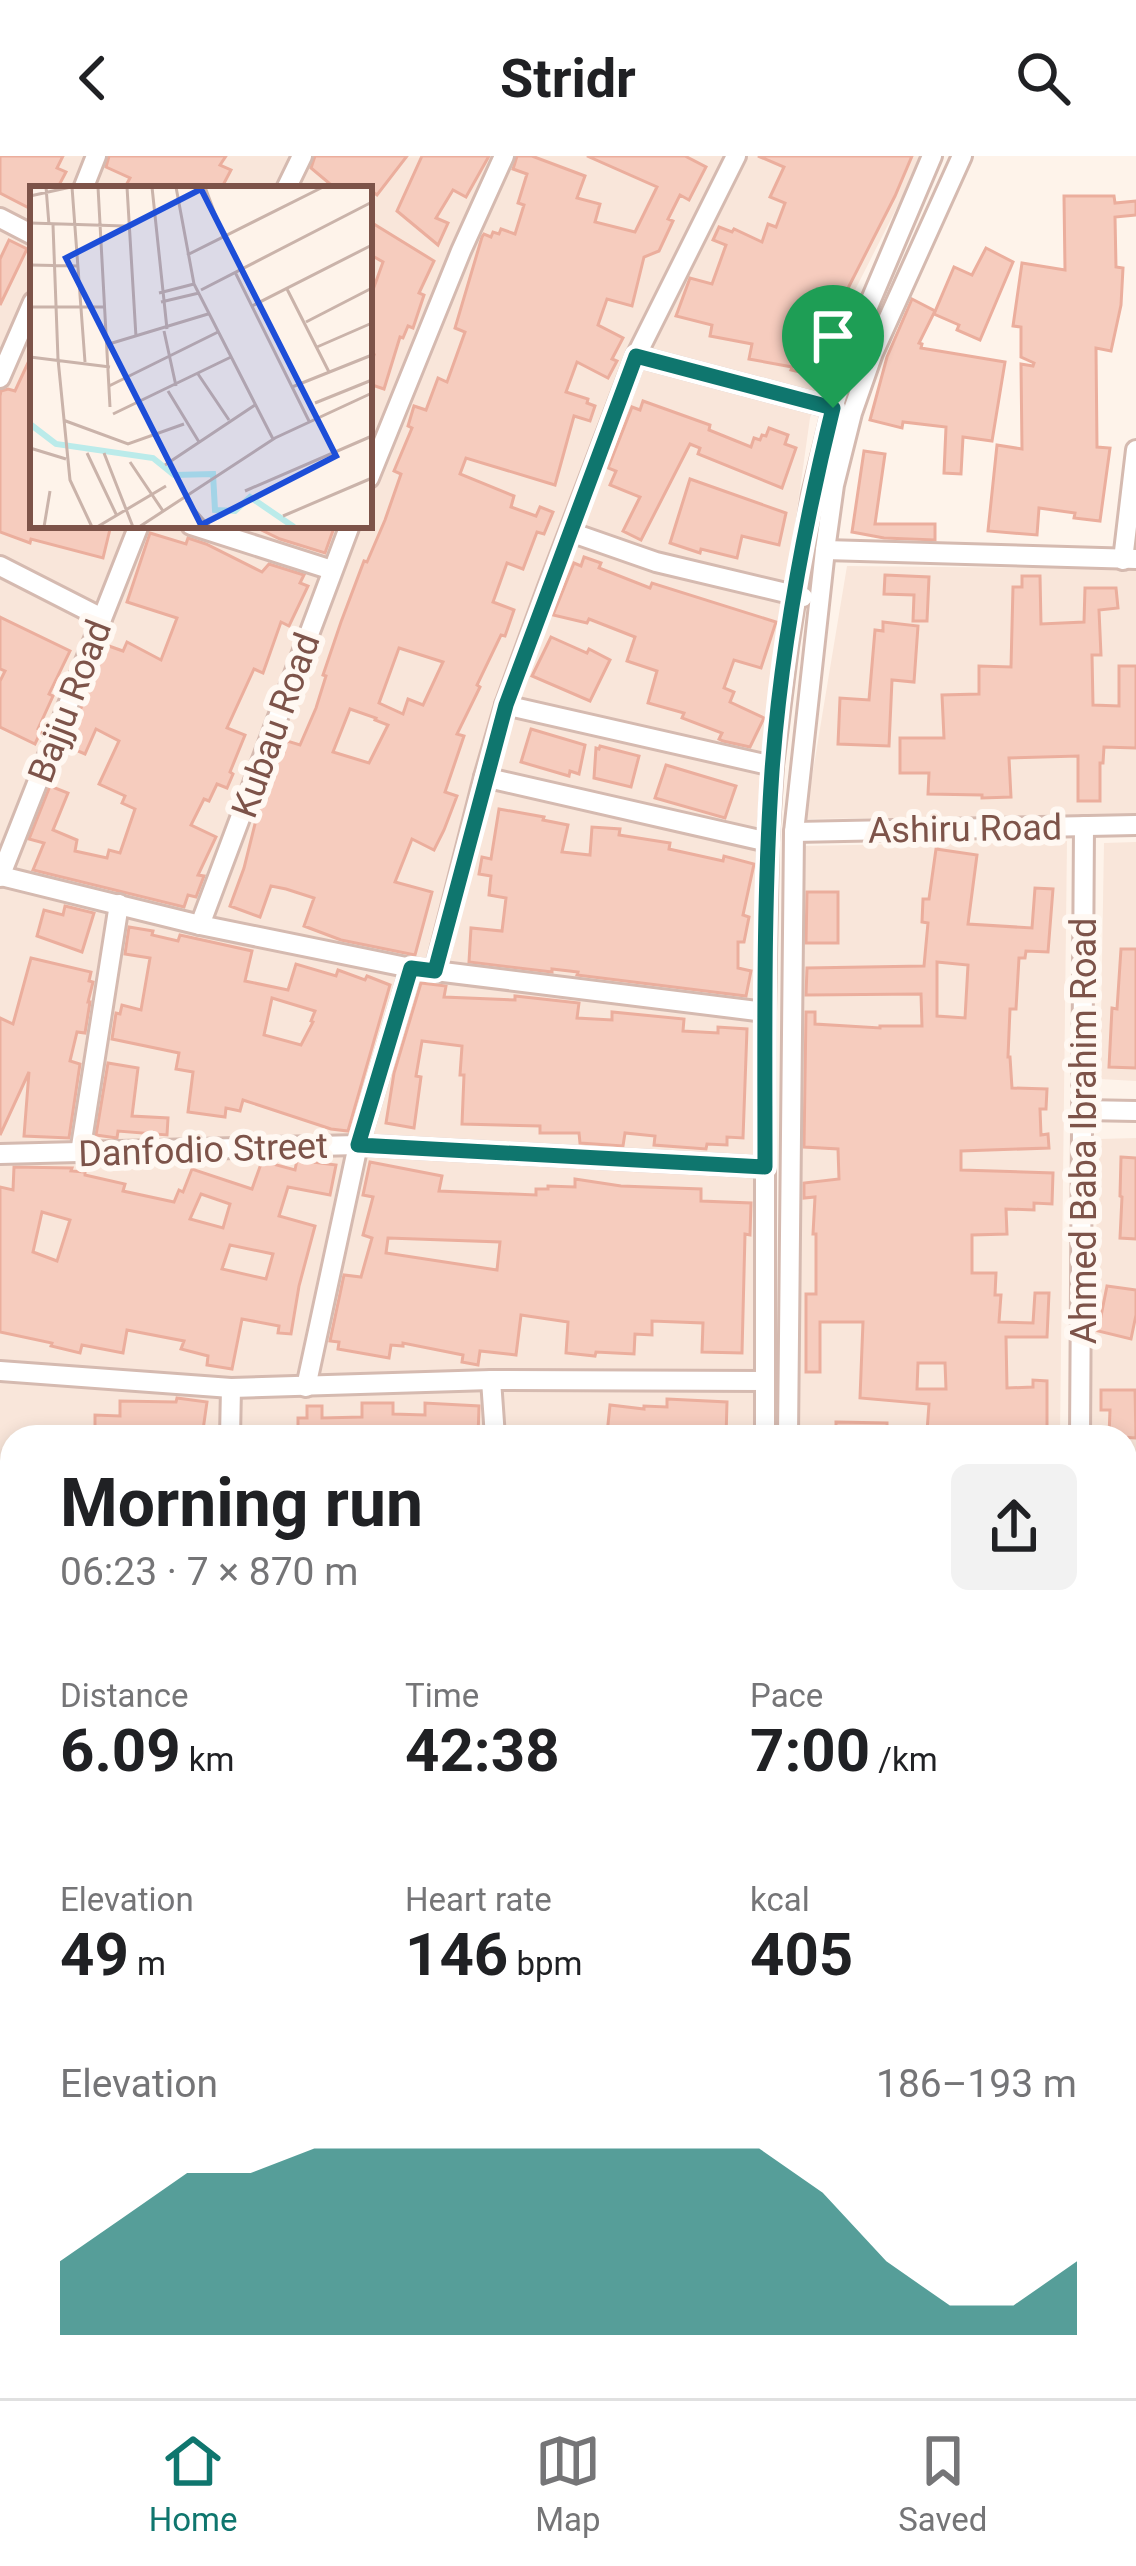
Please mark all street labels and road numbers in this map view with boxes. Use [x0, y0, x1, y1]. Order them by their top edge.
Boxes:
street label: Bajju Road [20, 614, 120, 789]
street label: Kubau Road [223, 627, 329, 823]
street label: Ashiru Road [868, 806, 1062, 852]
street label: Ahmed Baba Ibrahim Road [1063, 918, 1105, 1344]
street label: Danfodio Street [78, 1125, 329, 1175]

